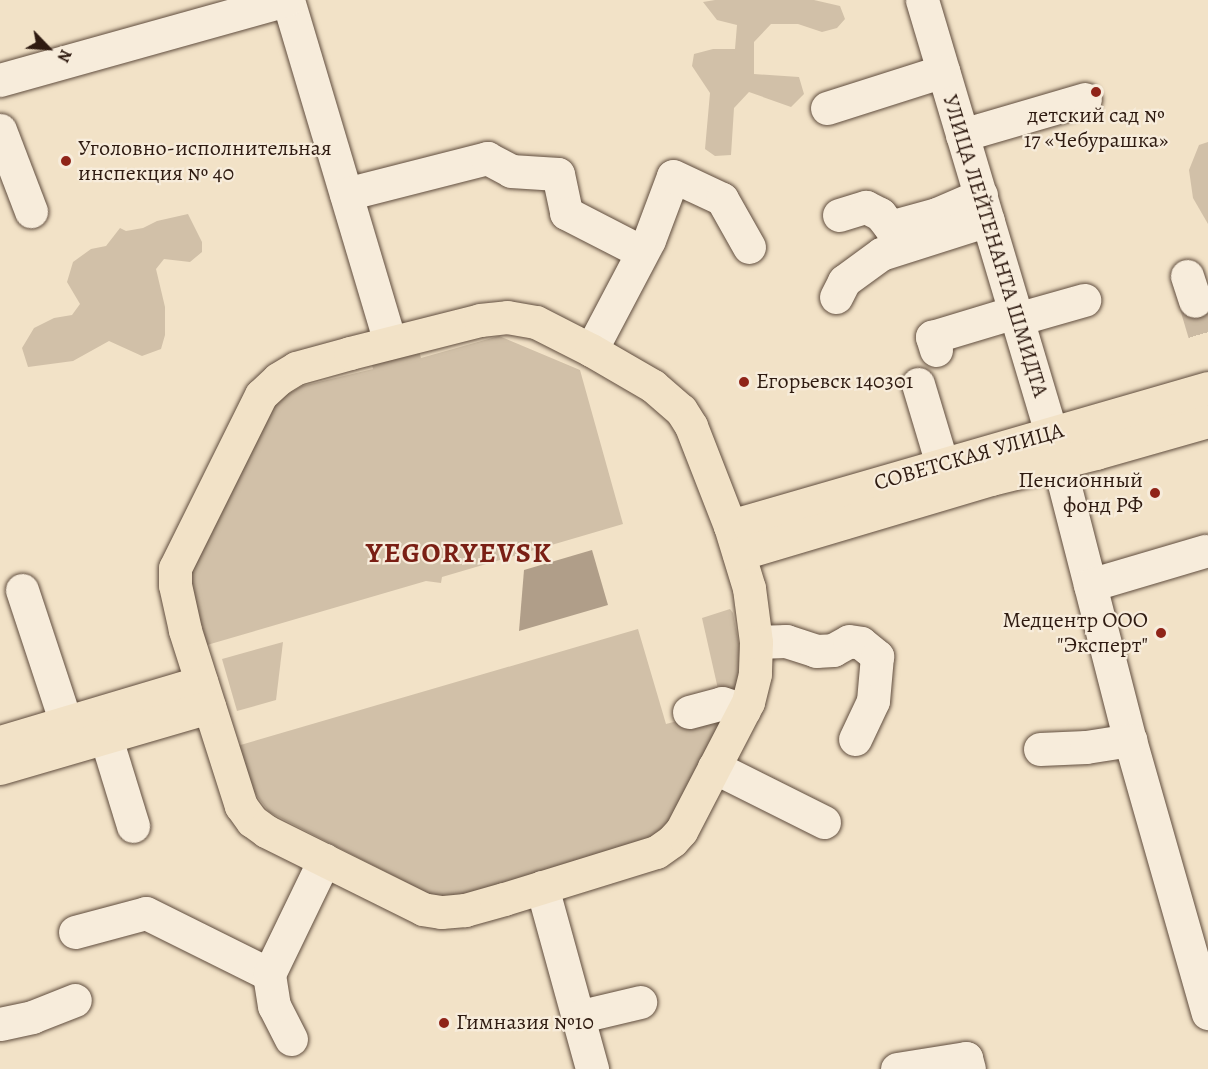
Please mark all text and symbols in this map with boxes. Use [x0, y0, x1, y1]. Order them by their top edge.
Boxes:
north arrow [18, 18, 78, 78]
text: N [52, 46, 77, 66]
marker: детский сад № 17 «Чебурашка» [1089, 85, 1103, 99]
street label: УЛИЦА ЛЕЙТЕНАНТА ШМИДТА [936, 92, 1054, 400]
place label: детский сад № 17 «Чебурашка» [1024, 102, 1168, 154]
place label: Уголовно-исполнительная инспекция № 40 [78, 135, 332, 186]
marker: Уголовно-исполнительная инспекция № 40 [59, 154, 73, 168]
place label: Егорьевск 140301 [756, 369, 913, 395]
marker: Егорьевск 140301 [737, 375, 751, 389]
street label: СОВЕТСКАЯ УЛИЦА [871, 417, 1067, 497]
place label: Пенсионный фонд РФ [1018, 467, 1143, 518]
marker: Пенсионный фонд РФ [1148, 486, 1162, 500]
district label: YEGORYEVSK [366, 536, 552, 570]
place label: Медцентр ООО "Эксперт" [1003, 607, 1148, 658]
marker: Медцентр ООО "Эксперт" [1152, 624, 1170, 642]
place label: Гимназия №10 [456, 1010, 594, 1036]
marker: Гимназия №10 [437, 1016, 451, 1030]

